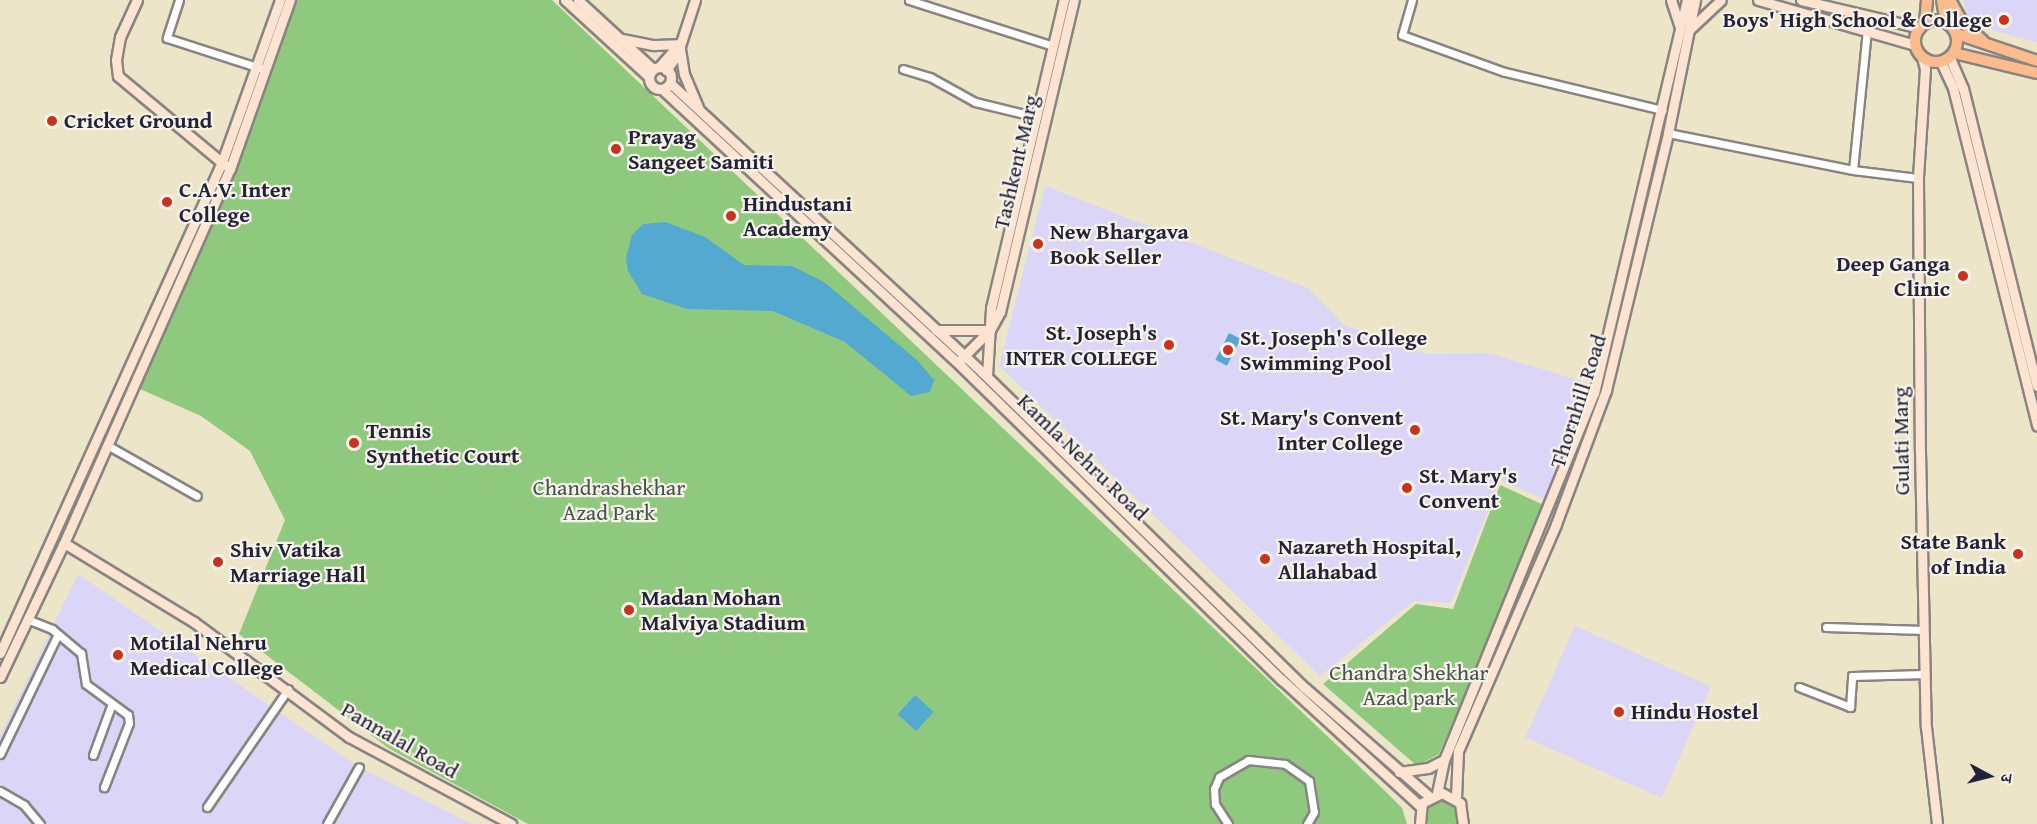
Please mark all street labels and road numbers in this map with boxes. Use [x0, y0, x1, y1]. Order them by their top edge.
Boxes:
street label: Tashkent Marg [988, 92, 1044, 232]
street label: Thornhill Road [1544, 331, 1612, 471]
street label: Gulati Marg [1887, 386, 1915, 496]
street label: Kamla Nehru Road [1012, 388, 1154, 526]
street label: Pannalal Road [337, 696, 463, 784]

